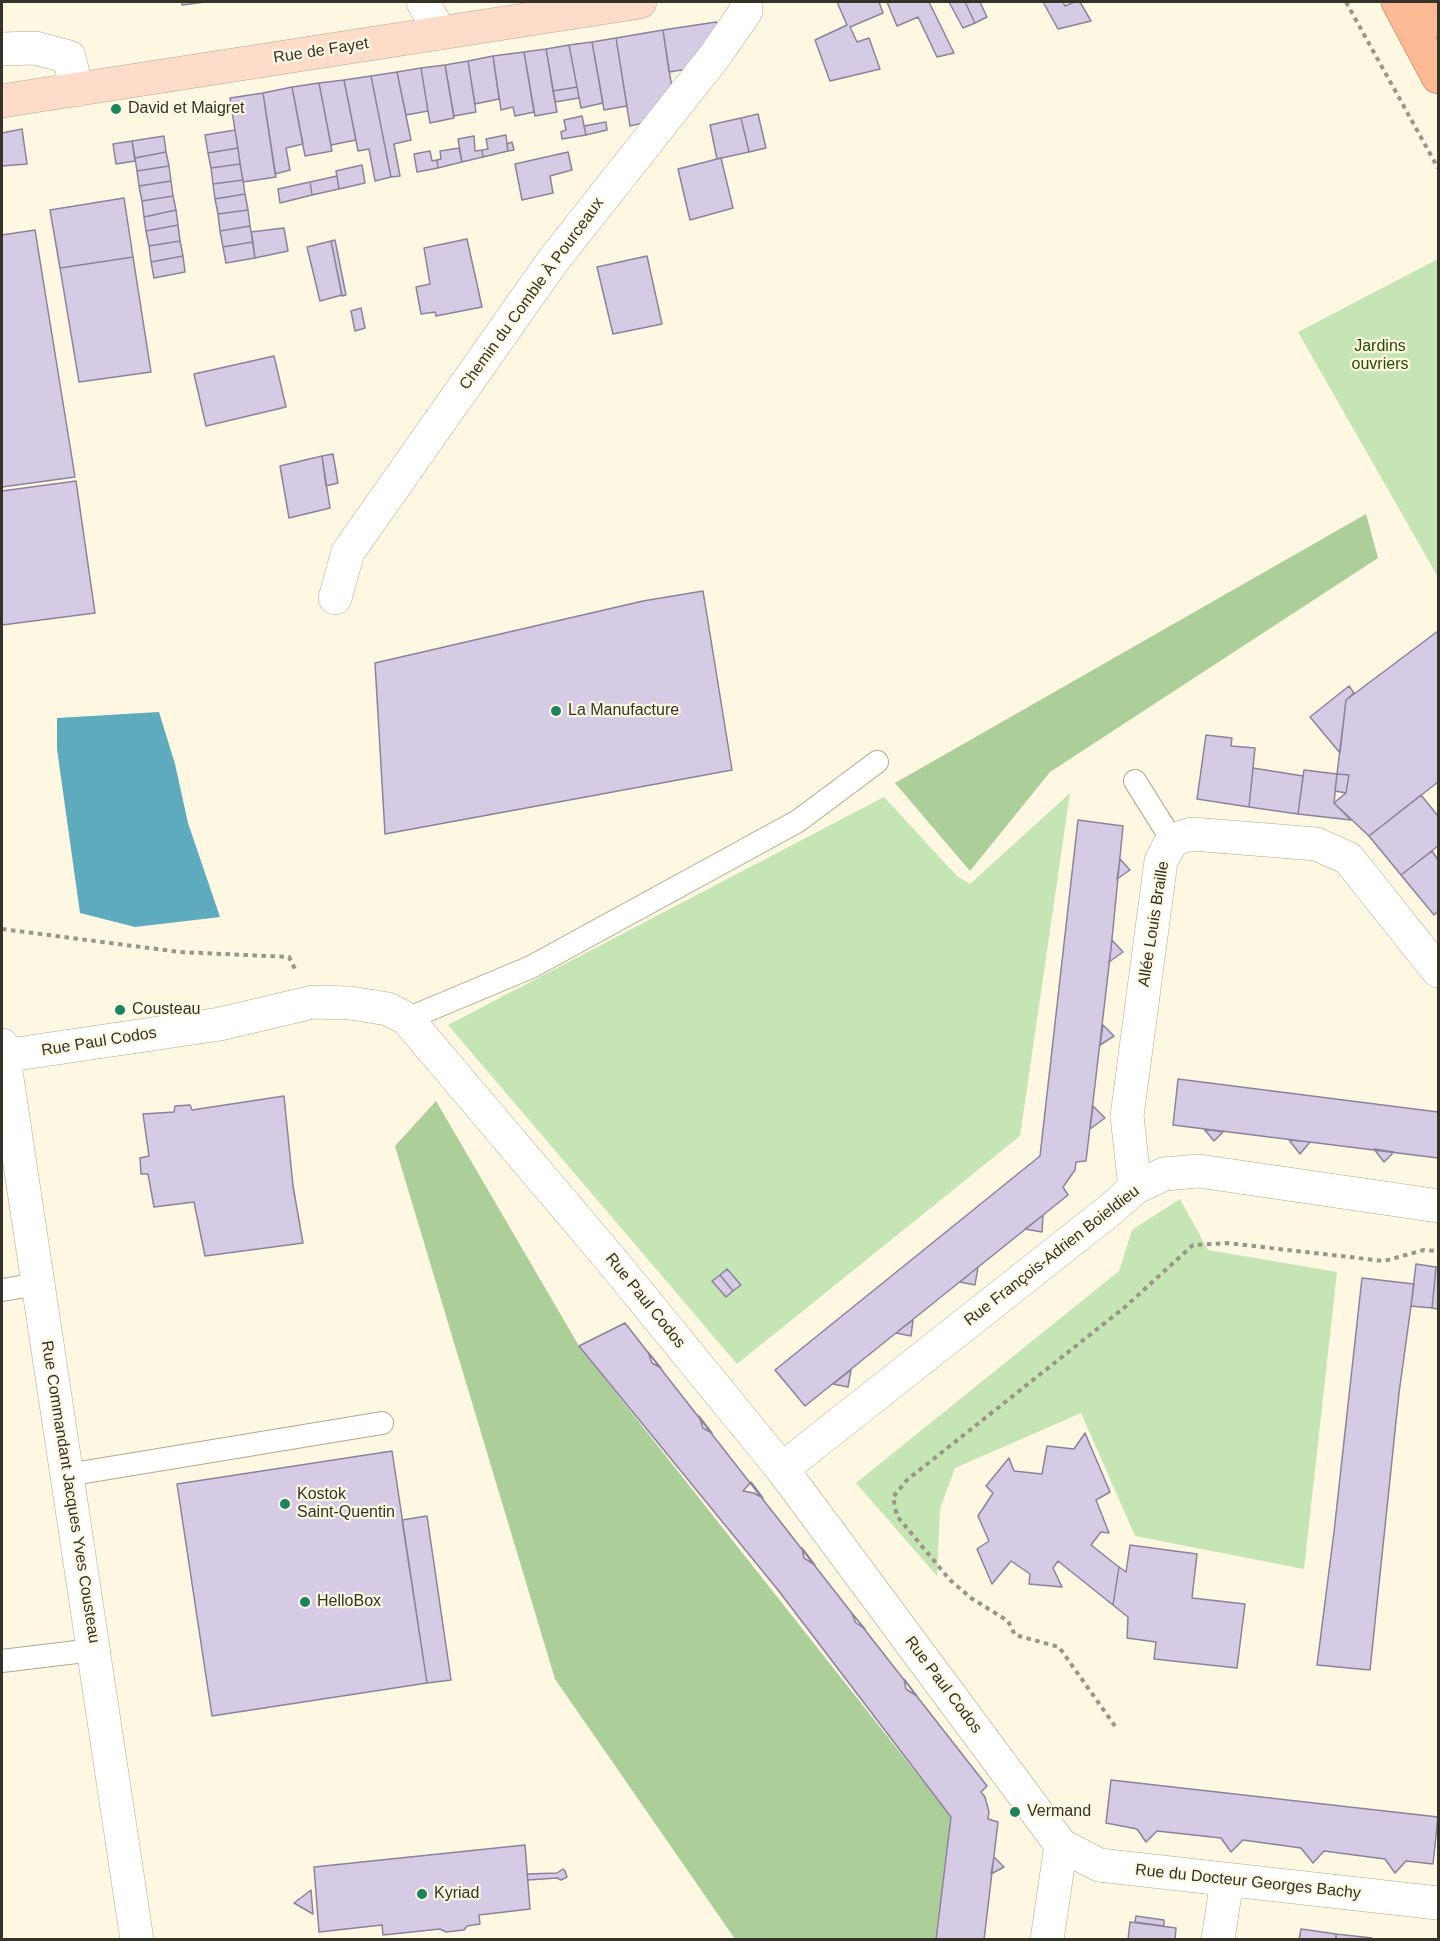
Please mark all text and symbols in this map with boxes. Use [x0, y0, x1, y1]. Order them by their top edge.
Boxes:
street label: Rue de Fayet [272, 34, 370, 68]
place label: David et Maigret [128, 99, 244, 119]
marker: David et Maigret [109, 102, 123, 116]
street label: Chemin du Comble À Pourceaux [456, 194, 608, 394]
park label: Jardins ouvriers [1352, 337, 1408, 375]
place label: La Manufacture [568, 701, 679, 721]
marker: La Manufacture [549, 704, 563, 718]
street label: Allée Louis Braille [1135, 860, 1173, 988]
place label: Cousteau [132, 1000, 200, 1020]
marker: Cousteau [113, 1003, 127, 1017]
street label: Rue Paul Codos [40, 1023, 158, 1061]
street label: Rue François-Adrien Boieldieu [961, 1182, 1143, 1330]
street label: Rue Paul Codos [601, 1250, 689, 1352]
street label: Rue Commandant Jacques Yves Cousteau [37, 1339, 103, 1645]
place label: Kostok Saint-Quentin [297, 1485, 395, 1523]
marker: Kostok Saint-Quentin [278, 1497, 292, 1511]
place label: HelloBox [317, 1592, 381, 1612]
marker: HelloBox [298, 1595, 312, 1609]
street label: Rue Paul Codos [900, 1633, 986, 1737]
place label: Vermand [1027, 1802, 1091, 1822]
marker: Vermand [1008, 1805, 1022, 1819]
street label: Rue du Docteur Georges Bachy [1134, 1861, 1362, 1903]
place label: Kyriad [434, 1884, 479, 1904]
marker: Kyriad [415, 1887, 429, 1901]

